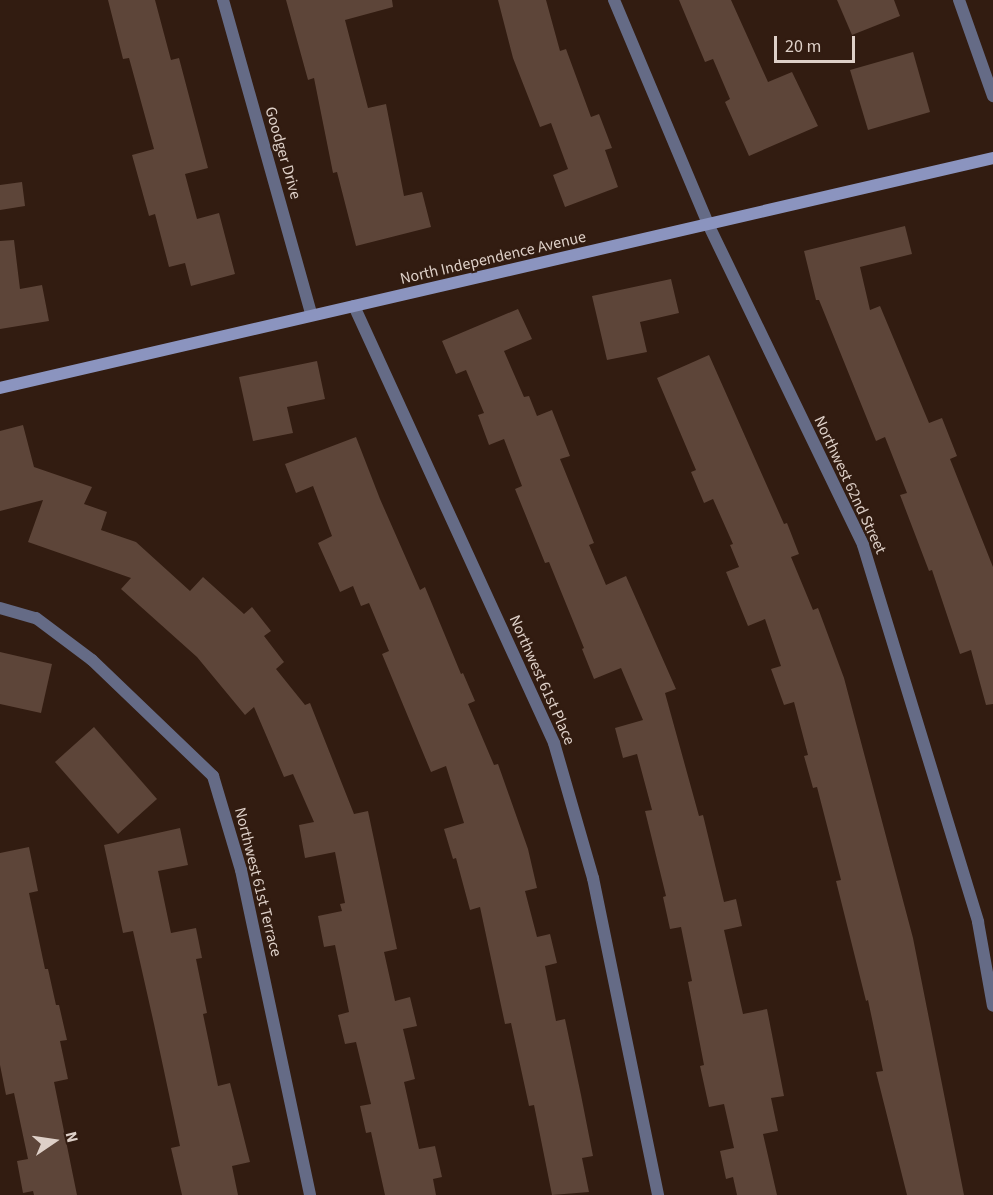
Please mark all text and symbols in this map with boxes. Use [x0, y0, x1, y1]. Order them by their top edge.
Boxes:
scale bar [777, 24, 858, 62]
text: 20 m [785, 34, 821, 59]
street label: Goodger Drive [261, 105, 305, 201]
street label: North Independence Avenue [398, 227, 588, 289]
street label: Northwest 62nd Street [810, 413, 890, 557]
street label: Northwest 61st Place [505, 612, 579, 748]
street label: Northwest 61st Terrace [230, 805, 286, 959]
north arrow [24, 1111, 84, 1171]
text: N [60, 1129, 83, 1145]

